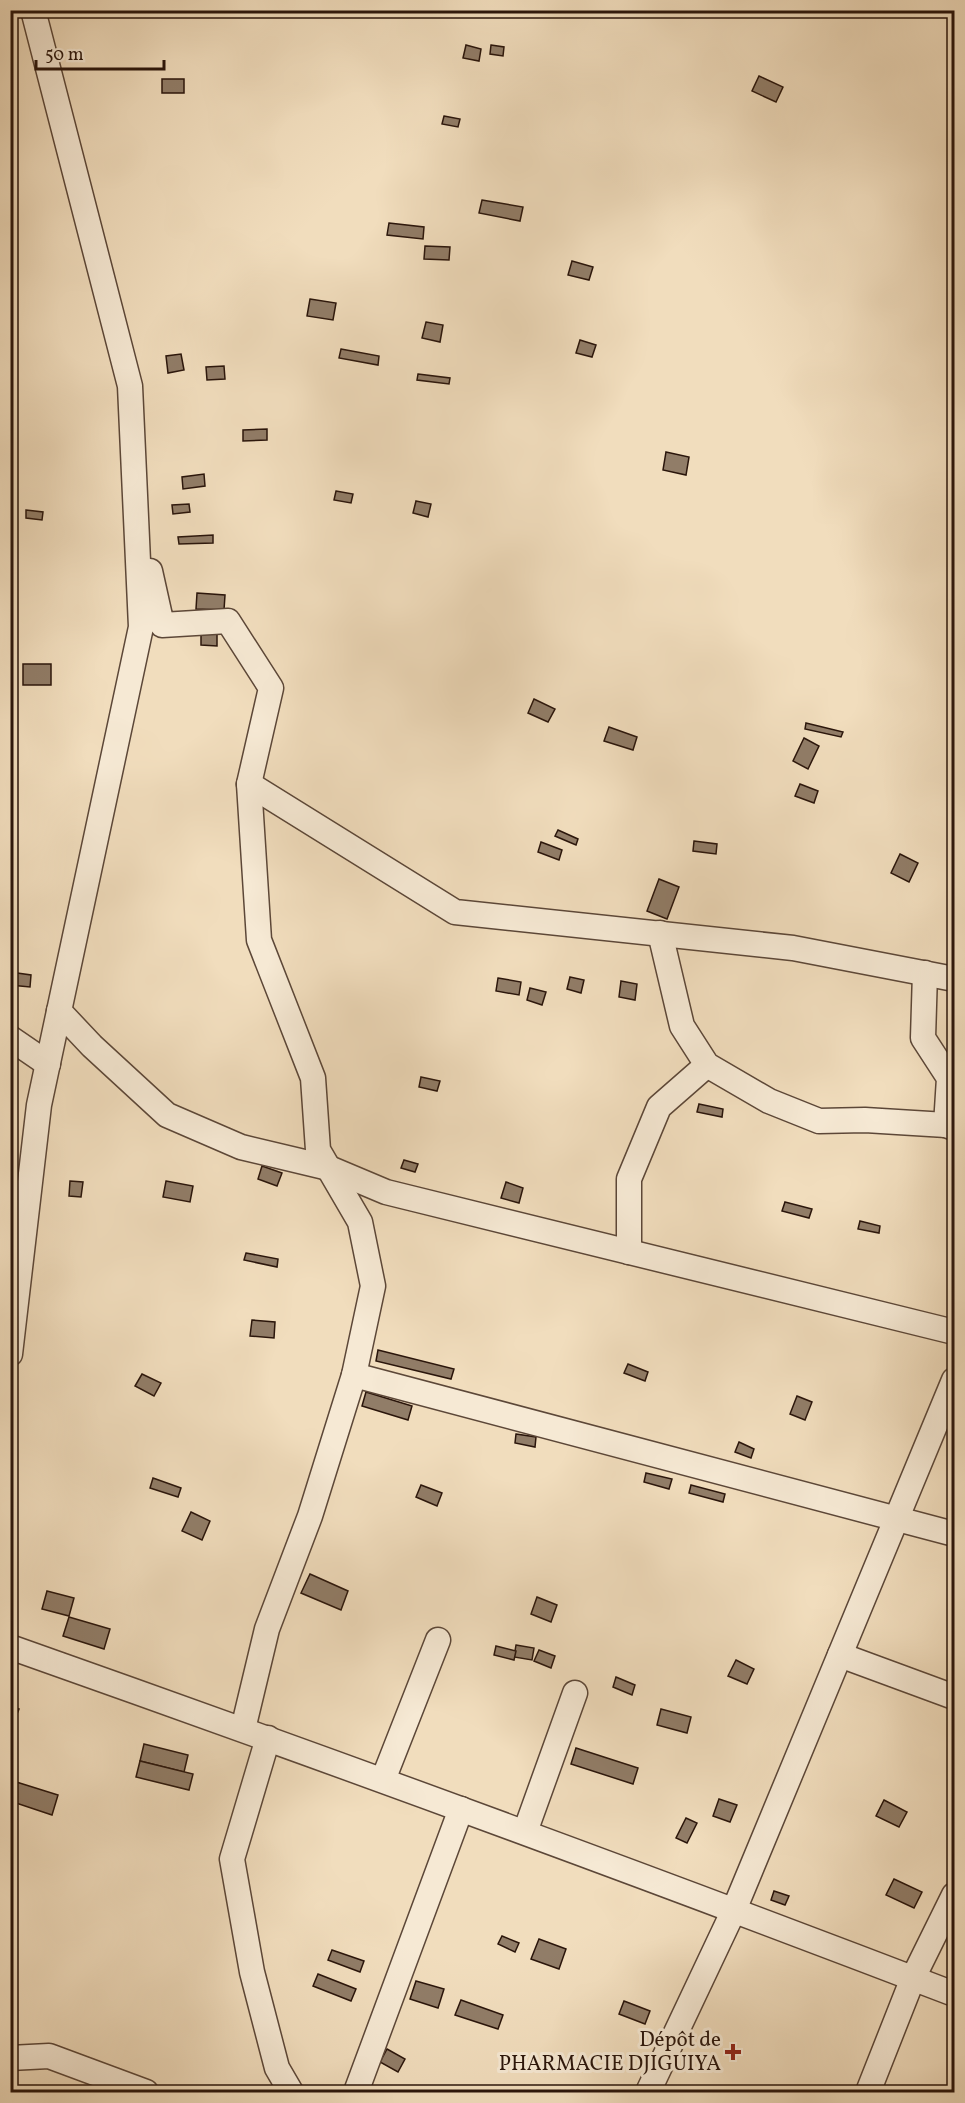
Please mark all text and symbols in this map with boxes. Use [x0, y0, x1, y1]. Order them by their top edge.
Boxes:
scale bar [36, 33, 164, 71]
text: 50 m [45, 43, 84, 68]
place label: Dépôt de PHARMACIE DJIGUIYA [499, 2026, 721, 2079]
marker: Dépôt de PHARMACIE DJIGUIYA [726, 2045, 740, 2059]

